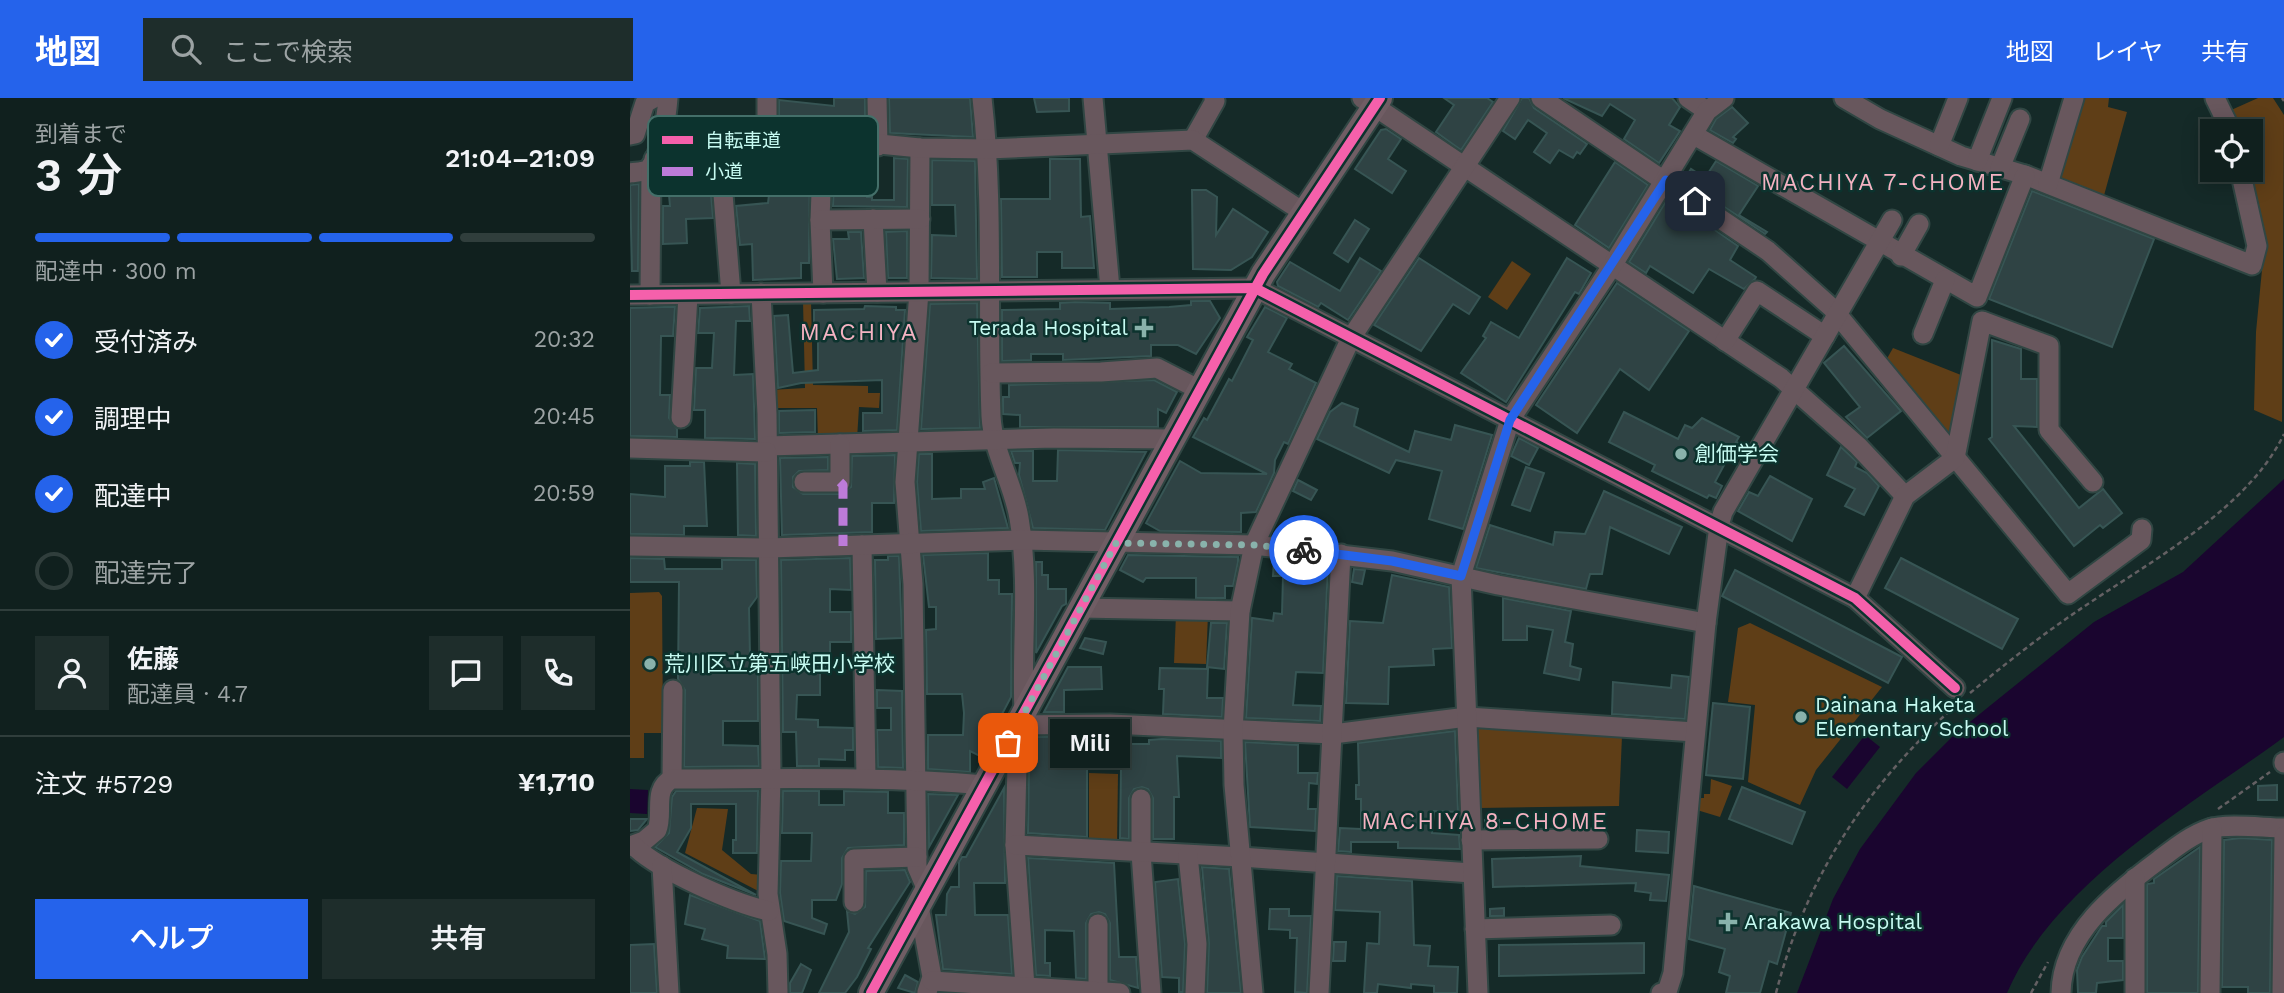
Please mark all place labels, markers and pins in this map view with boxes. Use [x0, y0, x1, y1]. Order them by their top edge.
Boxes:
pin [1665, 171, 1725, 231]
place label: Terada Hospital [969, 315, 1129, 340]
marker: Terada Hospital [1134, 318, 1154, 338]
place label: 創価学会 [1695, 441, 1779, 466]
marker: 創価学会 [1673, 446, 1689, 462]
place label: 荒川区立第五峡田小学校 [664, 651, 895, 676]
marker: 荒川区立第五峡田小学校 [642, 656, 658, 672]
place label: Dainana Haketa Elementary School [1815, 692, 2009, 741]
marker: Dainana Haketa Elementary School [1793, 709, 1809, 725]
pin [978, 713, 1038, 773]
callout: Mili [1050, 718, 1130, 768]
place label: Arakawa Hospital [1744, 909, 1923, 934]
marker: Arakawa Hospital [1718, 912, 1738, 932]

